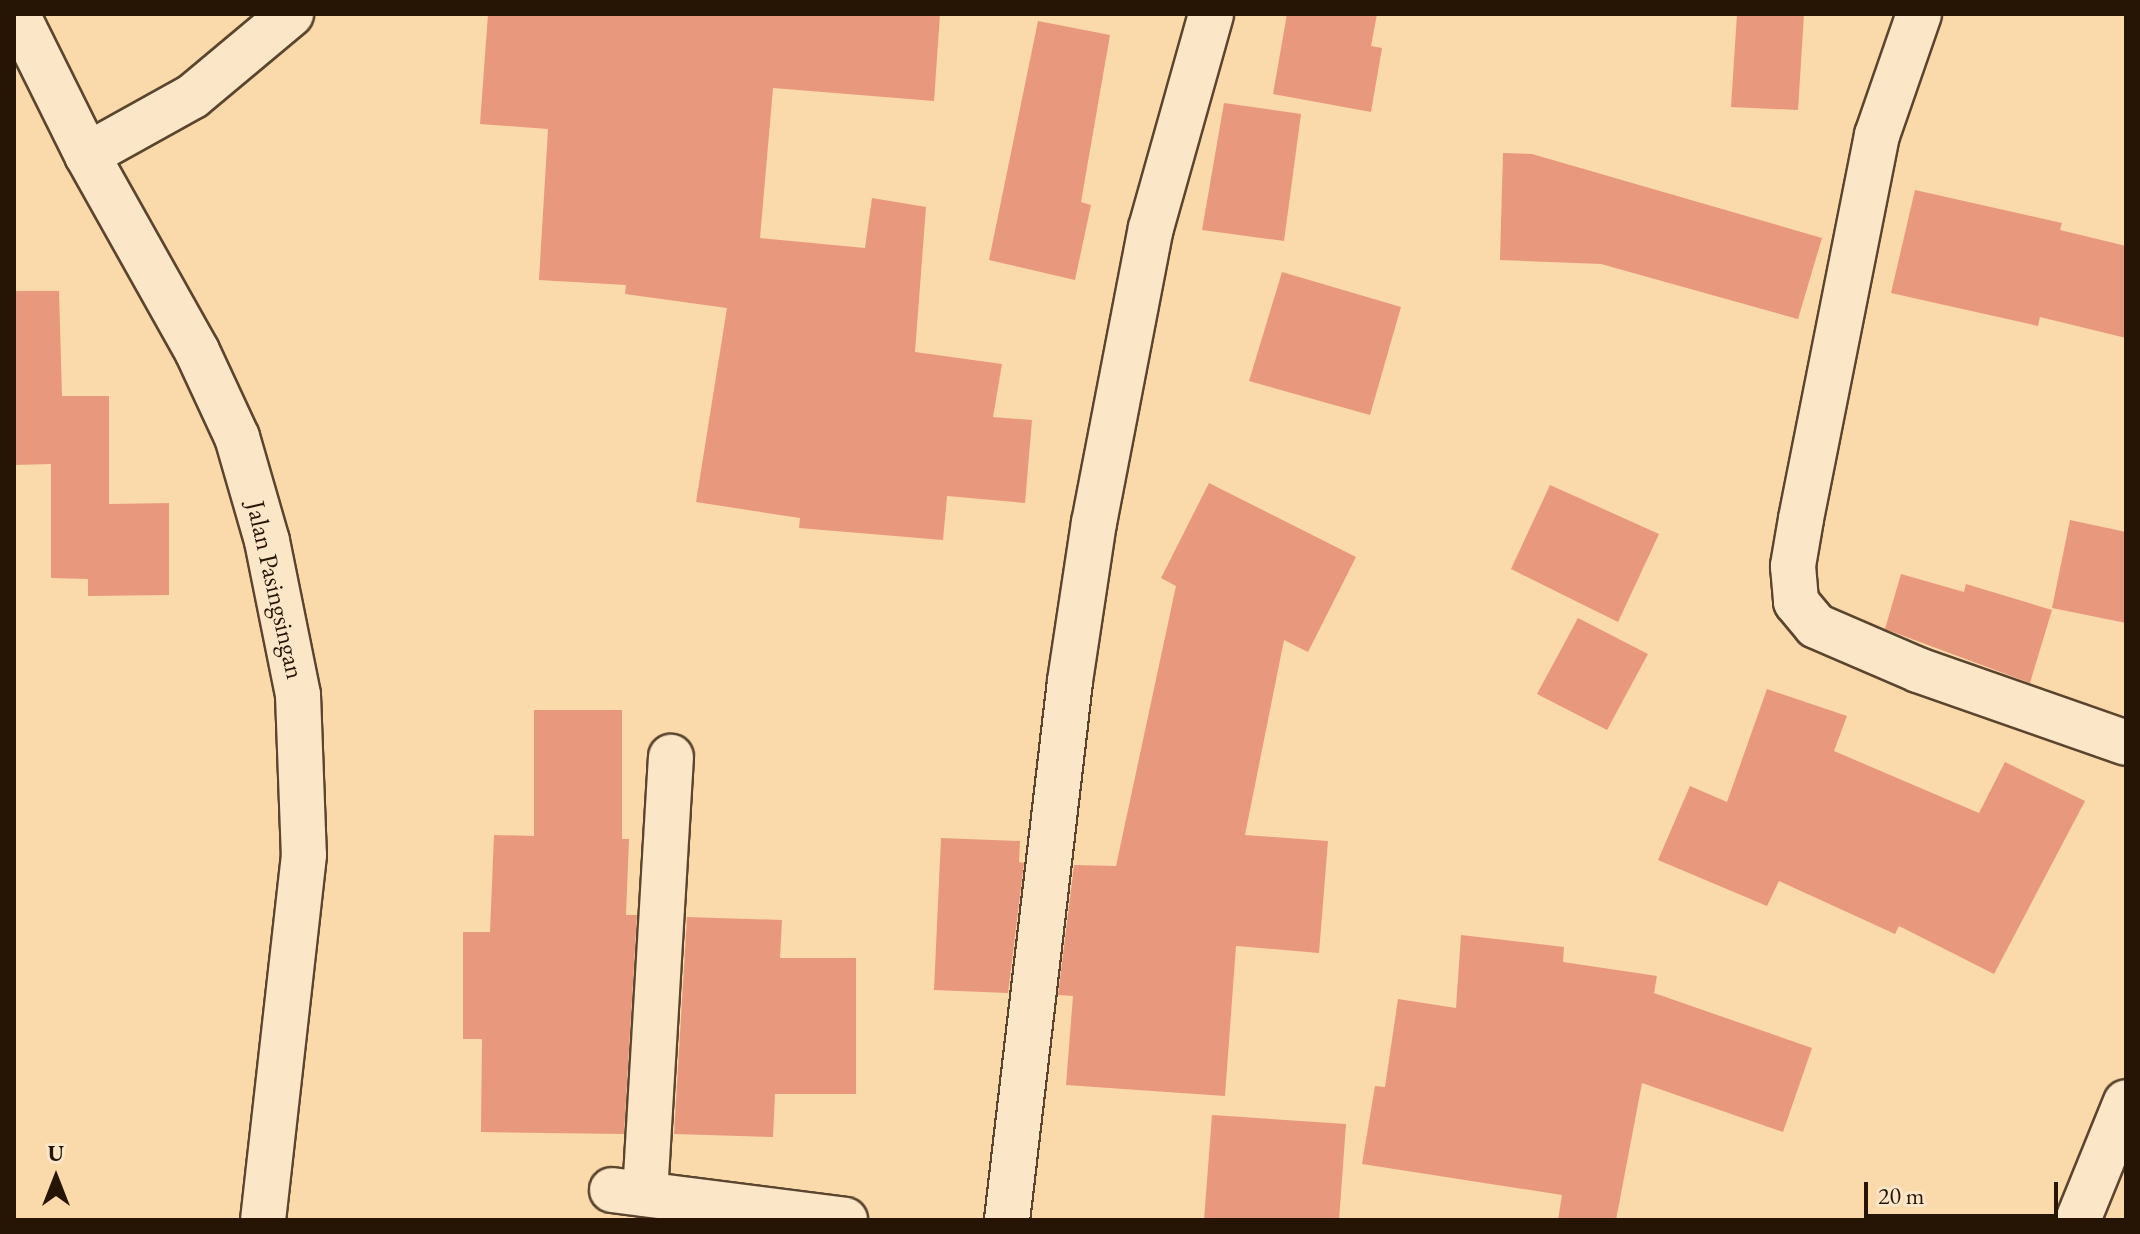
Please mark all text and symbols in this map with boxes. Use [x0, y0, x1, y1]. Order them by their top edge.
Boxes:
street label: Jalan Pasingsingan [239, 498, 311, 682]
north arrow [16, 1138, 96, 1218]
text: U [48, 1139, 64, 1168]
scale bar [1868, 1166, 2062, 1216]
text: 20 m [1878, 1180, 1925, 1211]

